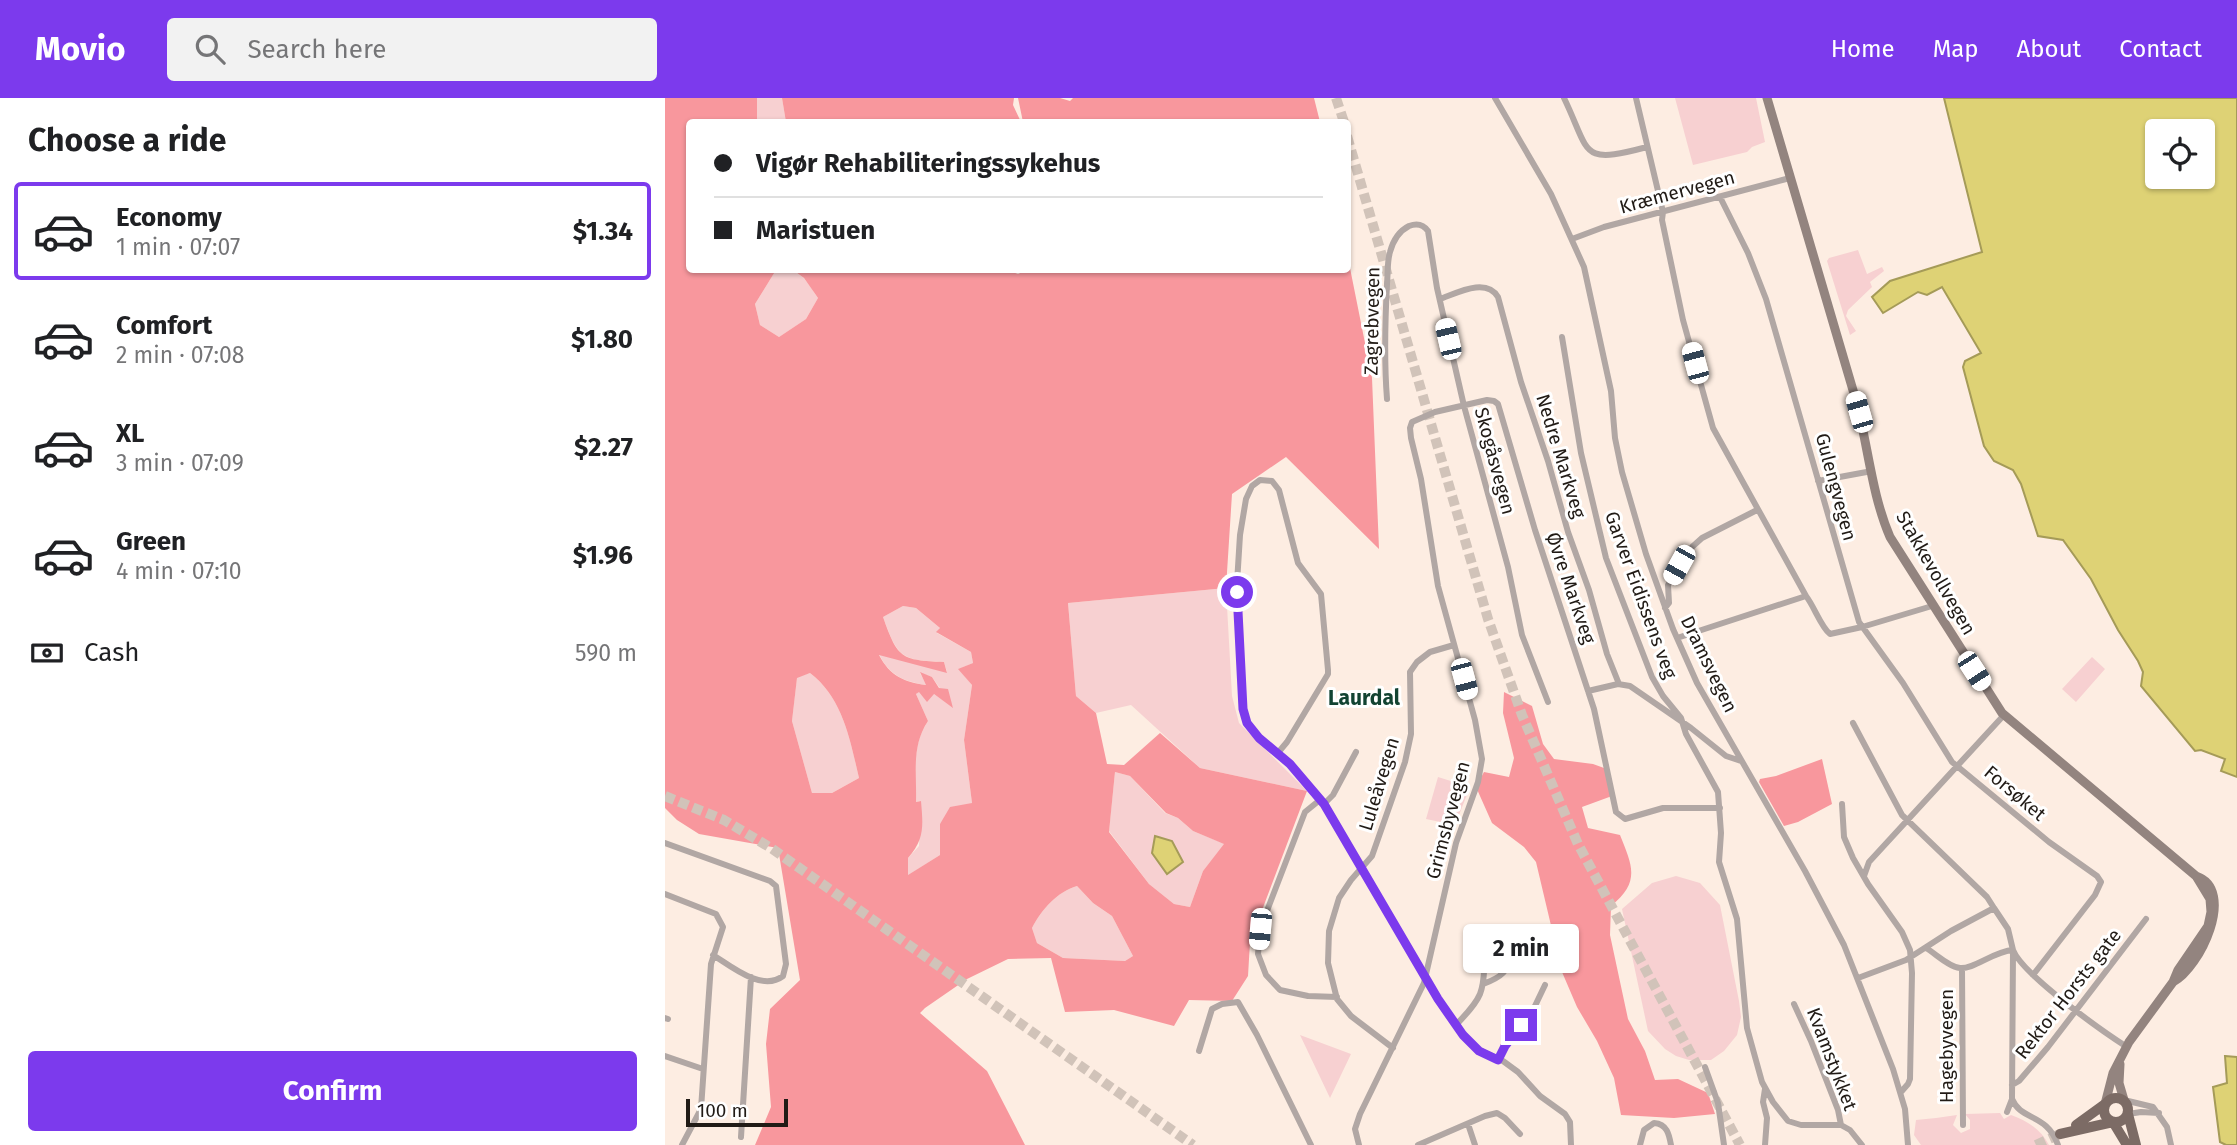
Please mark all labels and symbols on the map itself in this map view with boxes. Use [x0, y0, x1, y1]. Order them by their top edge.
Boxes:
street label: Kræmervegen [1617, 166, 1737, 218]
street label: Zagrebvegen [1360, 266, 1384, 376]
car [1434, 316, 1463, 362]
car [1680, 340, 1711, 386]
car [1844, 389, 1875, 435]
street label: Nedre Markveg [1531, 391, 1591, 521]
street label: Skogåsvegen [1470, 405, 1520, 517]
street label: Gulengvegen [1811, 431, 1861, 543]
street label: Stakkevollvegen [1891, 507, 1981, 639]
street label: Garver Eidissens veg [1600, 508, 1682, 682]
street label: Øvre Markveg [1541, 529, 1601, 647]
car [1660, 542, 1699, 588]
route start [1221, 576, 1253, 608]
street label: Dramsvegen [1676, 612, 1742, 716]
car [1954, 648, 1995, 694]
car [1449, 656, 1480, 702]
district label: Laurdal [1328, 685, 1401, 711]
street label: Luleåvegen [1354, 734, 1404, 834]
street label: Grimsbyvegen [1421, 759, 1475, 881]
street label: Forsøket [1979, 761, 2051, 826]
car [1248, 907, 1273, 951]
callout: 2 min [1463, 923, 1579, 972]
street label: Rektor Horsts gate [2010, 924, 2126, 1064]
street label: Hagebyvegen [1935, 989, 1958, 1103]
street label: Kvamstykket [1802, 1004, 1862, 1114]
route end [1505, 1009, 1537, 1041]
scale bar [686, 1096, 787, 1128]

